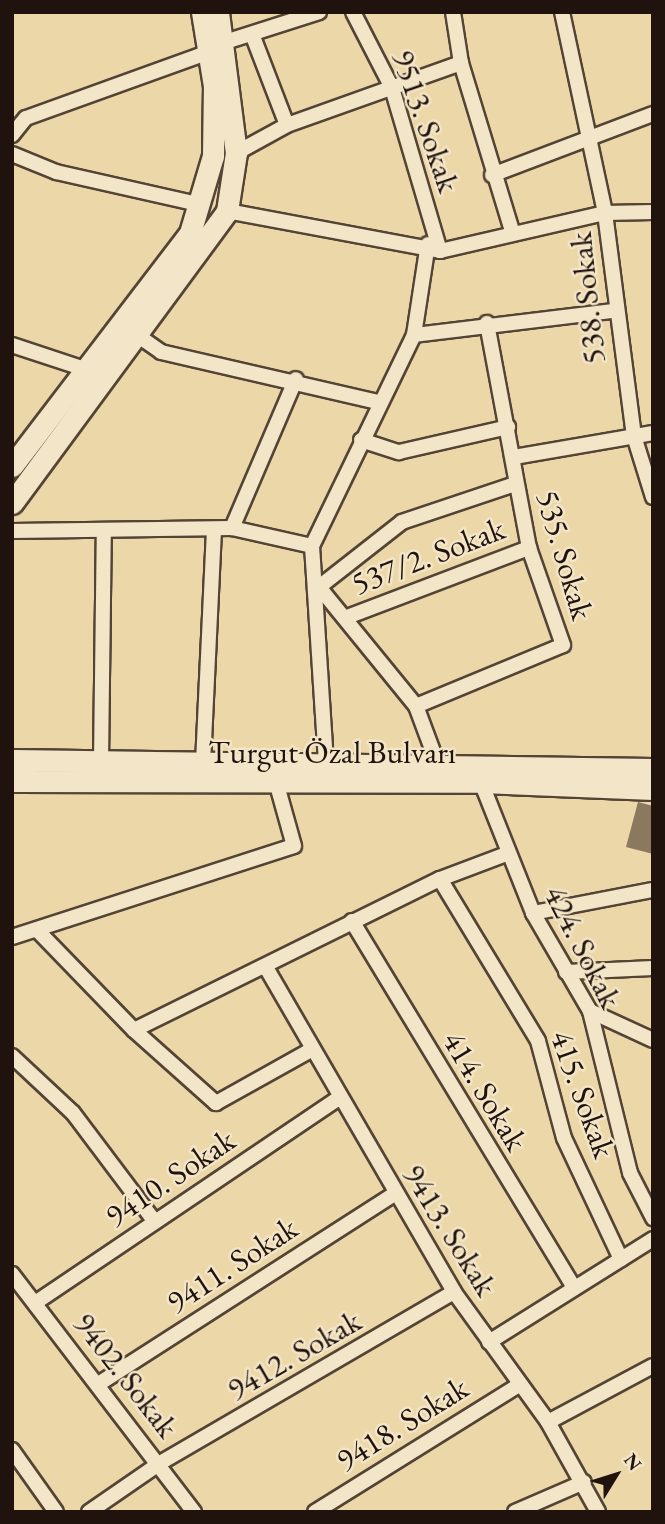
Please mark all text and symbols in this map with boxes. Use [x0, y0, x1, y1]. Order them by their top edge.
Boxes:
street label: 9513. Sokak [384, 45, 468, 197]
street label: 538. Sokak [561, 230, 613, 366]
street label: 535. Sokak [528, 486, 602, 624]
street label: 537/2. Sokak [346, 509, 510, 603]
street label: Turgut Özal Bulvarı [208, 733, 456, 771]
street label: 424. Sokak [536, 879, 630, 1015]
street label: 414. Sokak [434, 1024, 536, 1158]
street label: 415. Sokak [542, 1025, 624, 1163]
street label: 9410. Sokak [98, 1121, 242, 1235]
street label: 9413. Sokak [394, 1157, 506, 1303]
street label: 9411. Sokak [159, 1209, 305, 1321]
street label: 9412. Sokak [220, 1301, 368, 1409]
street label: 9402. Sokak [65, 1305, 187, 1445]
street label: 9418. Sokak [329, 1368, 475, 1480]
north arrow [581, 1440, 651, 1510]
text: N [618, 1448, 648, 1476]

